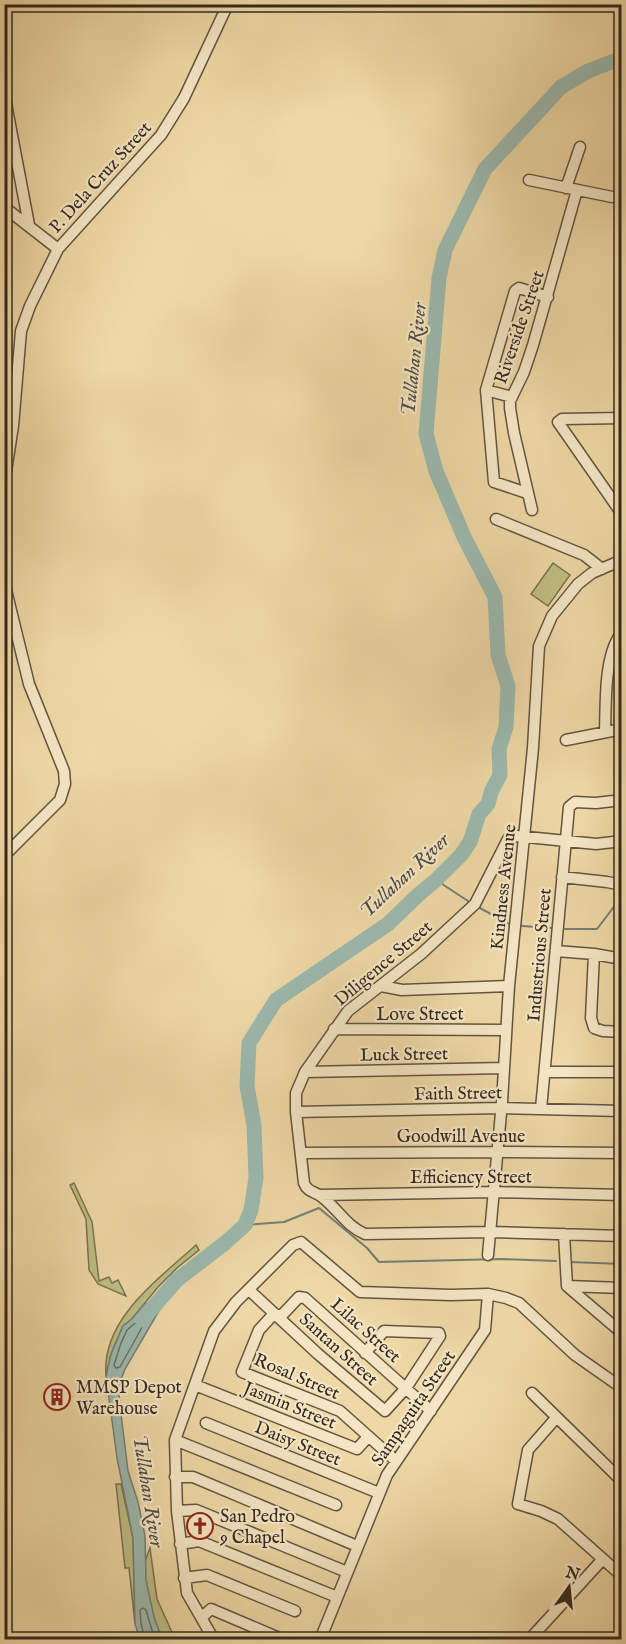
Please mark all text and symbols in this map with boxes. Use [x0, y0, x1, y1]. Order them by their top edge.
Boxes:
street label: P. Dela Cruz Street [45, 117, 157, 239]
street label: Riverside Street [490, 268, 551, 387]
water label: Tullahan River [396, 300, 433, 417]
street label: Kindness Avenue [486, 823, 523, 951]
water label: Tullahan River [355, 827, 456, 924]
street label: Industrious Street [523, 887, 558, 1023]
street label: Diligence Street [330, 916, 438, 1012]
street label: Love Street [376, 1004, 464, 1027]
street label: Luck Street [360, 1043, 448, 1068]
street label: Faith Street [414, 1082, 502, 1107]
street label: Goodwill Avenue [397, 1126, 525, 1149]
street label: Efficiency Street [410, 1167, 532, 1190]
street label: Lilac Street [325, 1294, 405, 1369]
street label: Santan Street [294, 1309, 382, 1392]
street label: Sampaguita Street [367, 1346, 462, 1471]
street label: Rosal Street [250, 1349, 343, 1406]
place label: MMSP Depot Warehouse [76, 1377, 182, 1421]
street label: Jasmin Street [238, 1377, 339, 1435]
building icon: MMSP Depot Warehouse [42, 1382, 72, 1412]
street label: Daisy Street [251, 1417, 344, 1472]
water label: Tullahan River [126, 1433, 169, 1550]
place label: San Pedro 9 Chapel [219, 1506, 295, 1550]
church icon: San Pedro 9 Chapel [185, 1511, 215, 1541]
north arrow [539, 1557, 599, 1617]
text: N [562, 1563, 582, 1586]

